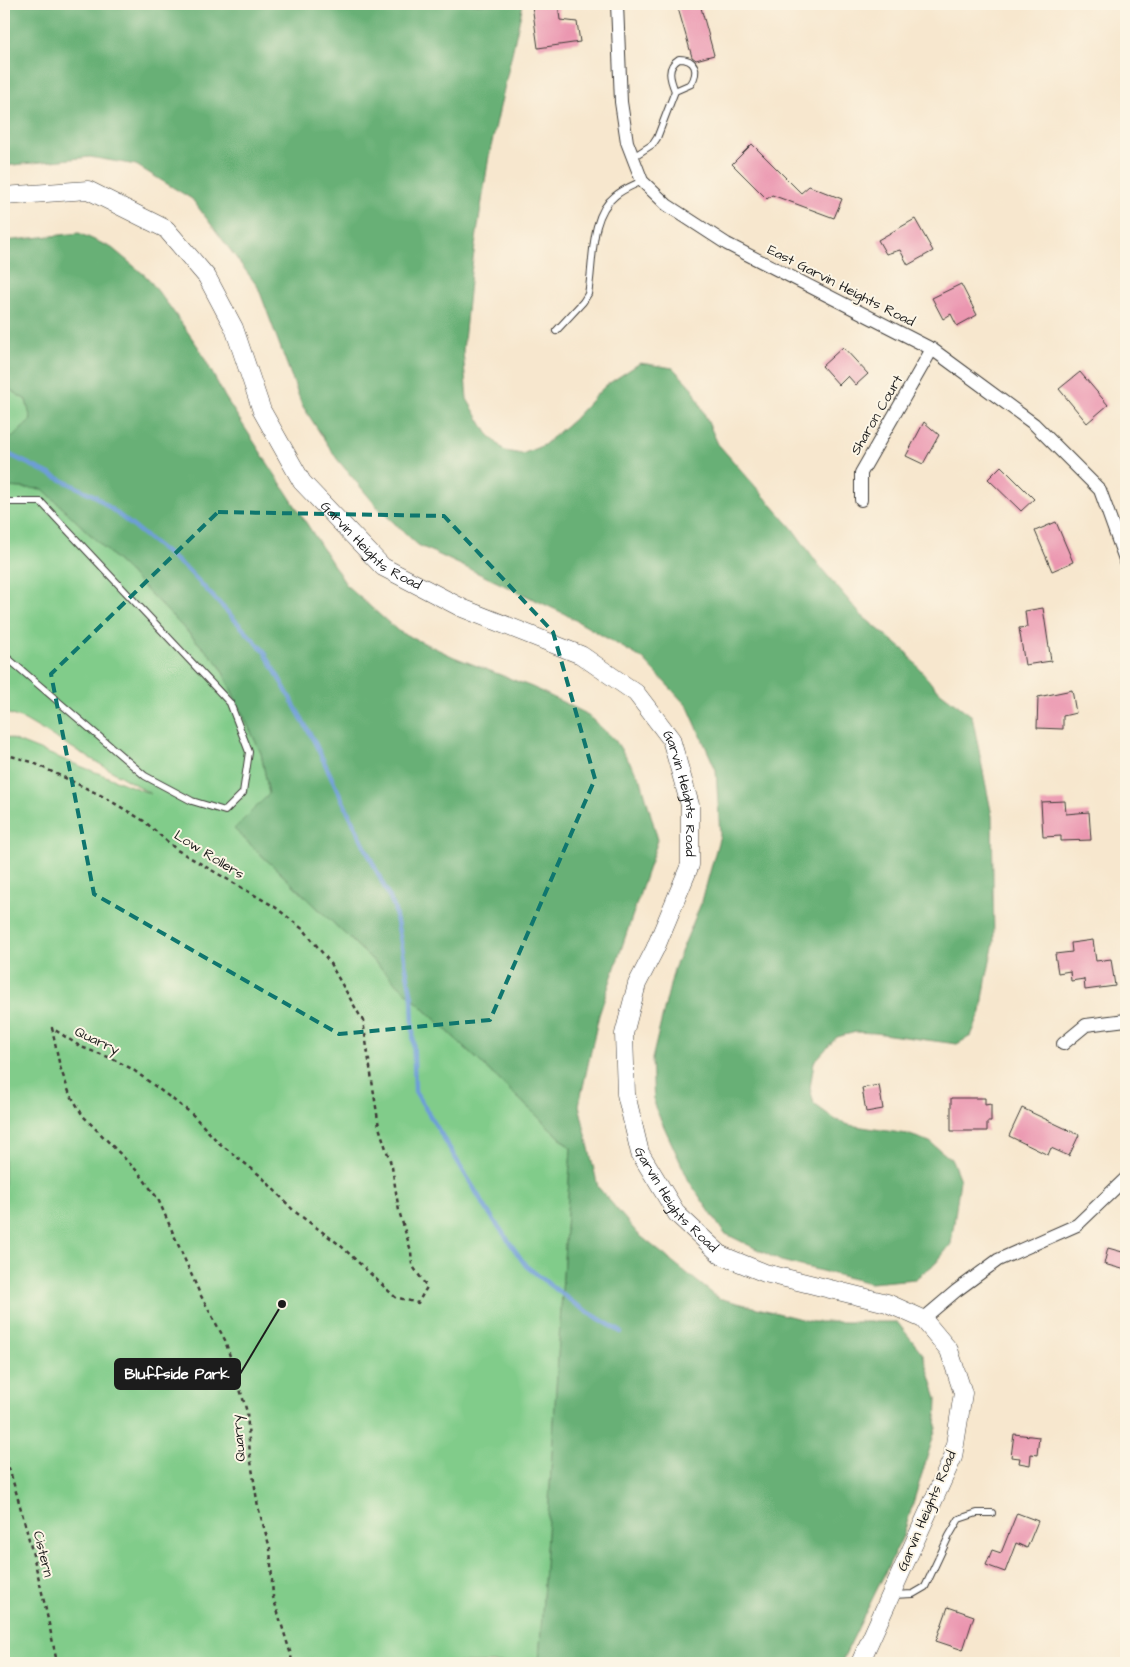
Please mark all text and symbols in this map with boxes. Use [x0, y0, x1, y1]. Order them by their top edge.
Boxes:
street label: East Garvin Heights Road [764, 240, 918, 332]
street label: Sharon Court [846, 371, 908, 459]
street label: Garvin Heights Road [315, 497, 425, 595]
street label: Garvin Heights Road [658, 726, 700, 857]
street label: Low Rollers [170, 826, 248, 884]
street label: Quarry [71, 1022, 123, 1060]
street label: Garvin Heights Road [629, 1145, 722, 1257]
callout: Bluffside Park [115, 1359, 240, 1389]
text: Bluffside Park [125, 1364, 230, 1385]
street label: Quarry [227, 1413, 251, 1462]
street label: Garvin Heights Road [893, 1448, 961, 1574]
street label: Cistern [28, 1529, 58, 1579]

